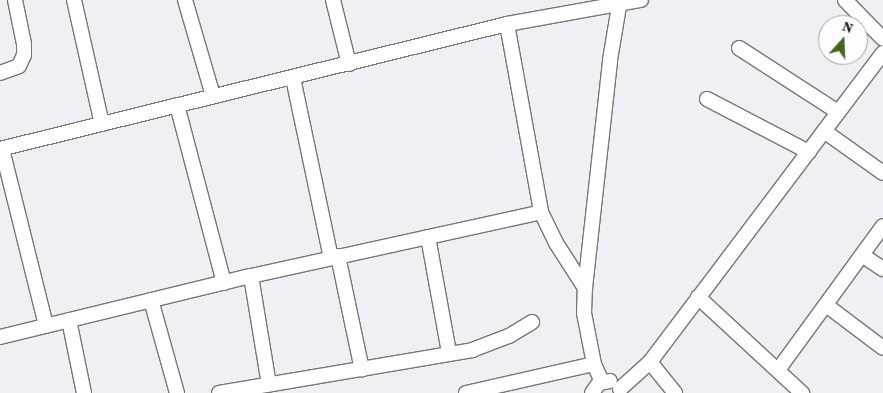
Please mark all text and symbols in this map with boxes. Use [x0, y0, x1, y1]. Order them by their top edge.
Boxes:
north arrow [818, 15, 868, 65]
text: N [840, 16, 856, 38]

